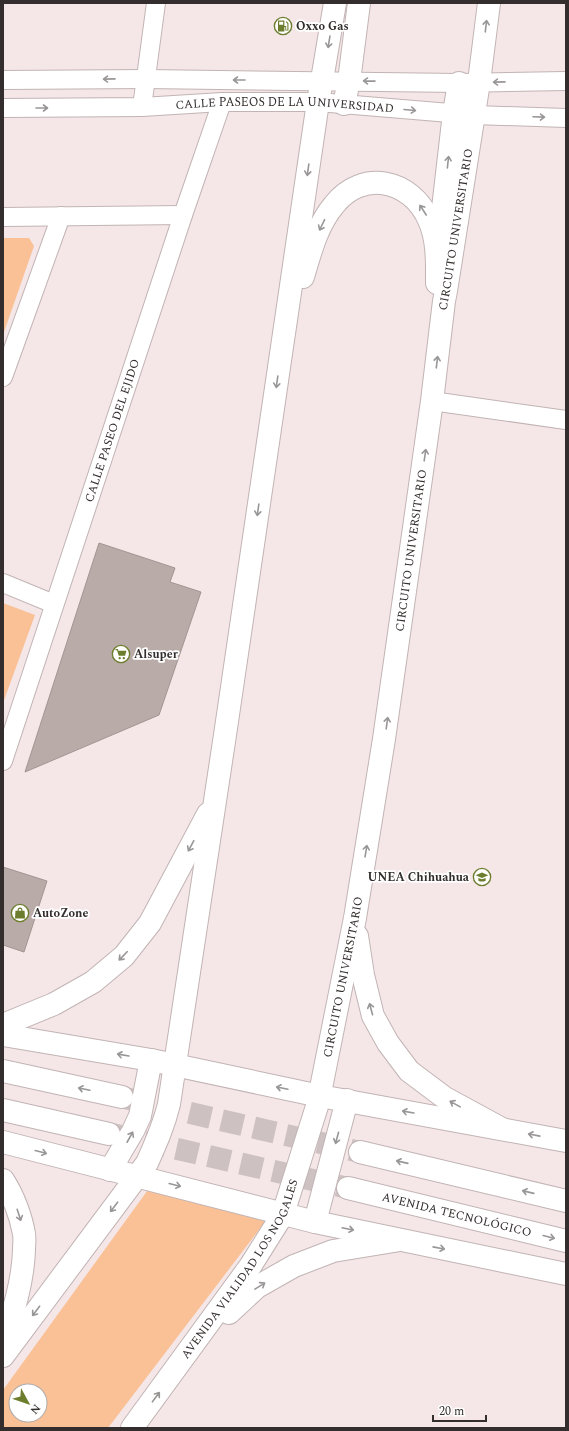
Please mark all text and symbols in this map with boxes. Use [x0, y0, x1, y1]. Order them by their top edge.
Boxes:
fuel station icon: Oxxo Gas [273, 16, 293, 36]
place label: Oxxo Gas [296, 17, 349, 36]
one-way arrow [483, 20, 490, 33]
one-way arrow [324, 35, 332, 48]
one-way arrow [103, 75, 116, 83]
one-way arrow [233, 76, 246, 84]
one-way arrow [363, 77, 376, 85]
one-way arrow [493, 78, 506, 86]
street label: CALLE PASEOS DE LA UNIVERSIDAD [175, 92, 395, 118]
one-way arrow [35, 104, 48, 112]
one-way arrow [403, 106, 416, 113]
one-way arrow [532, 113, 545, 120]
street label: CIRCUITO UNIVERSITARIO [433, 147, 478, 311]
one-way arrow [444, 156, 452, 169]
one-way arrow [304, 163, 312, 176]
one-way arrow [419, 205, 427, 216]
one-way arrow [318, 219, 325, 231]
street label: CALLE PASEO DEL EJIDO [79, 356, 144, 505]
one-way arrow [433, 356, 440, 369]
one-way arrow [273, 375, 281, 388]
one-way arrow [421, 449, 428, 462]
street label: CIRCUITO UNIVERSITARIO [390, 468, 432, 633]
one-way arrow [254, 503, 262, 516]
supermarket icon: Alsuper [111, 644, 131, 664]
place label: Alsuper [134, 645, 179, 664]
one-way arrow [383, 717, 391, 730]
one-way arrow [187, 840, 194, 852]
one-way arrow [362, 845, 370, 858]
school or university icon: UNEA Chihuahua [472, 867, 492, 887]
place label: UNEA Chihuahua [367, 868, 470, 887]
street label: CIRCUITO UNIVERSITARIO [318, 895, 368, 1059]
shop icon: AutoZone [10, 903, 30, 923]
place label: AutoZone [33, 904, 88, 923]
one-way arrow [118, 951, 128, 961]
one-way arrow [367, 1002, 375, 1015]
one-way arrow [117, 1051, 130, 1059]
one-way arrow [276, 1083, 289, 1091]
one-way arrow [78, 1084, 91, 1092]
one-way arrow [449, 1099, 461, 1107]
one-way arrow [402, 1107, 415, 1115]
one-way arrow [127, 1131, 135, 1143]
one-way arrow [333, 1131, 340, 1144]
one-way arrow [528, 1131, 541, 1139]
one-way arrow [34, 1148, 47, 1156]
one-way arrow [395, 1158, 408, 1166]
street label: AVENIDA VIALIDAD LOS NOGALES [176, 1176, 303, 1363]
one-way arrow [168, 1182, 181, 1190]
street label: AVENIDA TECNOLÓGICO [380, 1187, 534, 1242]
one-way arrow [522, 1188, 535, 1195]
one-way arrow [110, 1202, 118, 1213]
one-way arrow [16, 1209, 23, 1222]
one-way arrow [341, 1225, 354, 1233]
one-way arrow [542, 1234, 555, 1241]
one-way arrow [432, 1244, 445, 1252]
one-way arrow [254, 1281, 266, 1289]
one-way arrow [32, 1306, 41, 1317]
north arrow [8, 1383, 48, 1423]
one-way arrow [152, 1391, 160, 1402]
scale bar [433, 1397, 486, 1423]
text: N [26, 1400, 45, 1418]
text: 20 m [439, 1402, 464, 1421]

